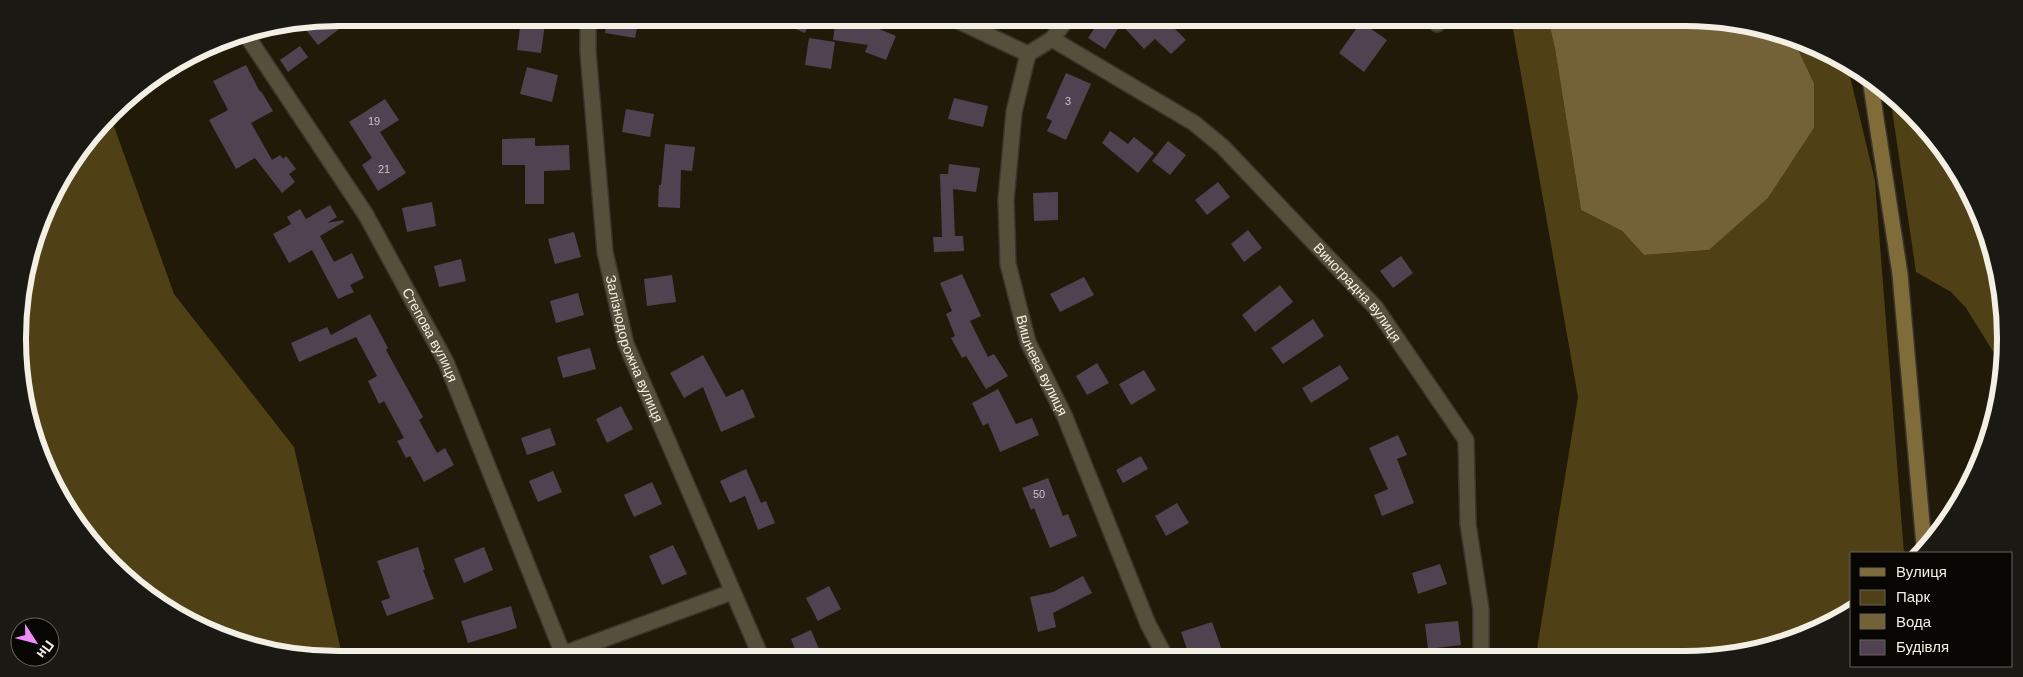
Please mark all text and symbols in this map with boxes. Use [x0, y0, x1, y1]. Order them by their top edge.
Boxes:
house number: 3 [1065, 95, 1071, 107]
house number: 19 [368, 115, 380, 127]
house number: 21 [378, 163, 390, 175]
street label: Виноградна вулиця [1310, 239, 1405, 345]
street label: Залізнодорожна вулиця [603, 273, 667, 425]
street label: Степова вулиця [399, 285, 461, 384]
street label: Вишнева вулиця [1013, 313, 1071, 418]
house number: 50 [1033, 488, 1045, 500]
legend [1850, 552, 2013, 667]
text: Вулиця [1896, 563, 1947, 580]
text: Парк [1896, 588, 1930, 605]
text: Вода [1896, 613, 1932, 630]
north arrow [10, 617, 60, 667]
text: Пн [34, 637, 57, 662]
text: Будівля [1896, 638, 1949, 655]

